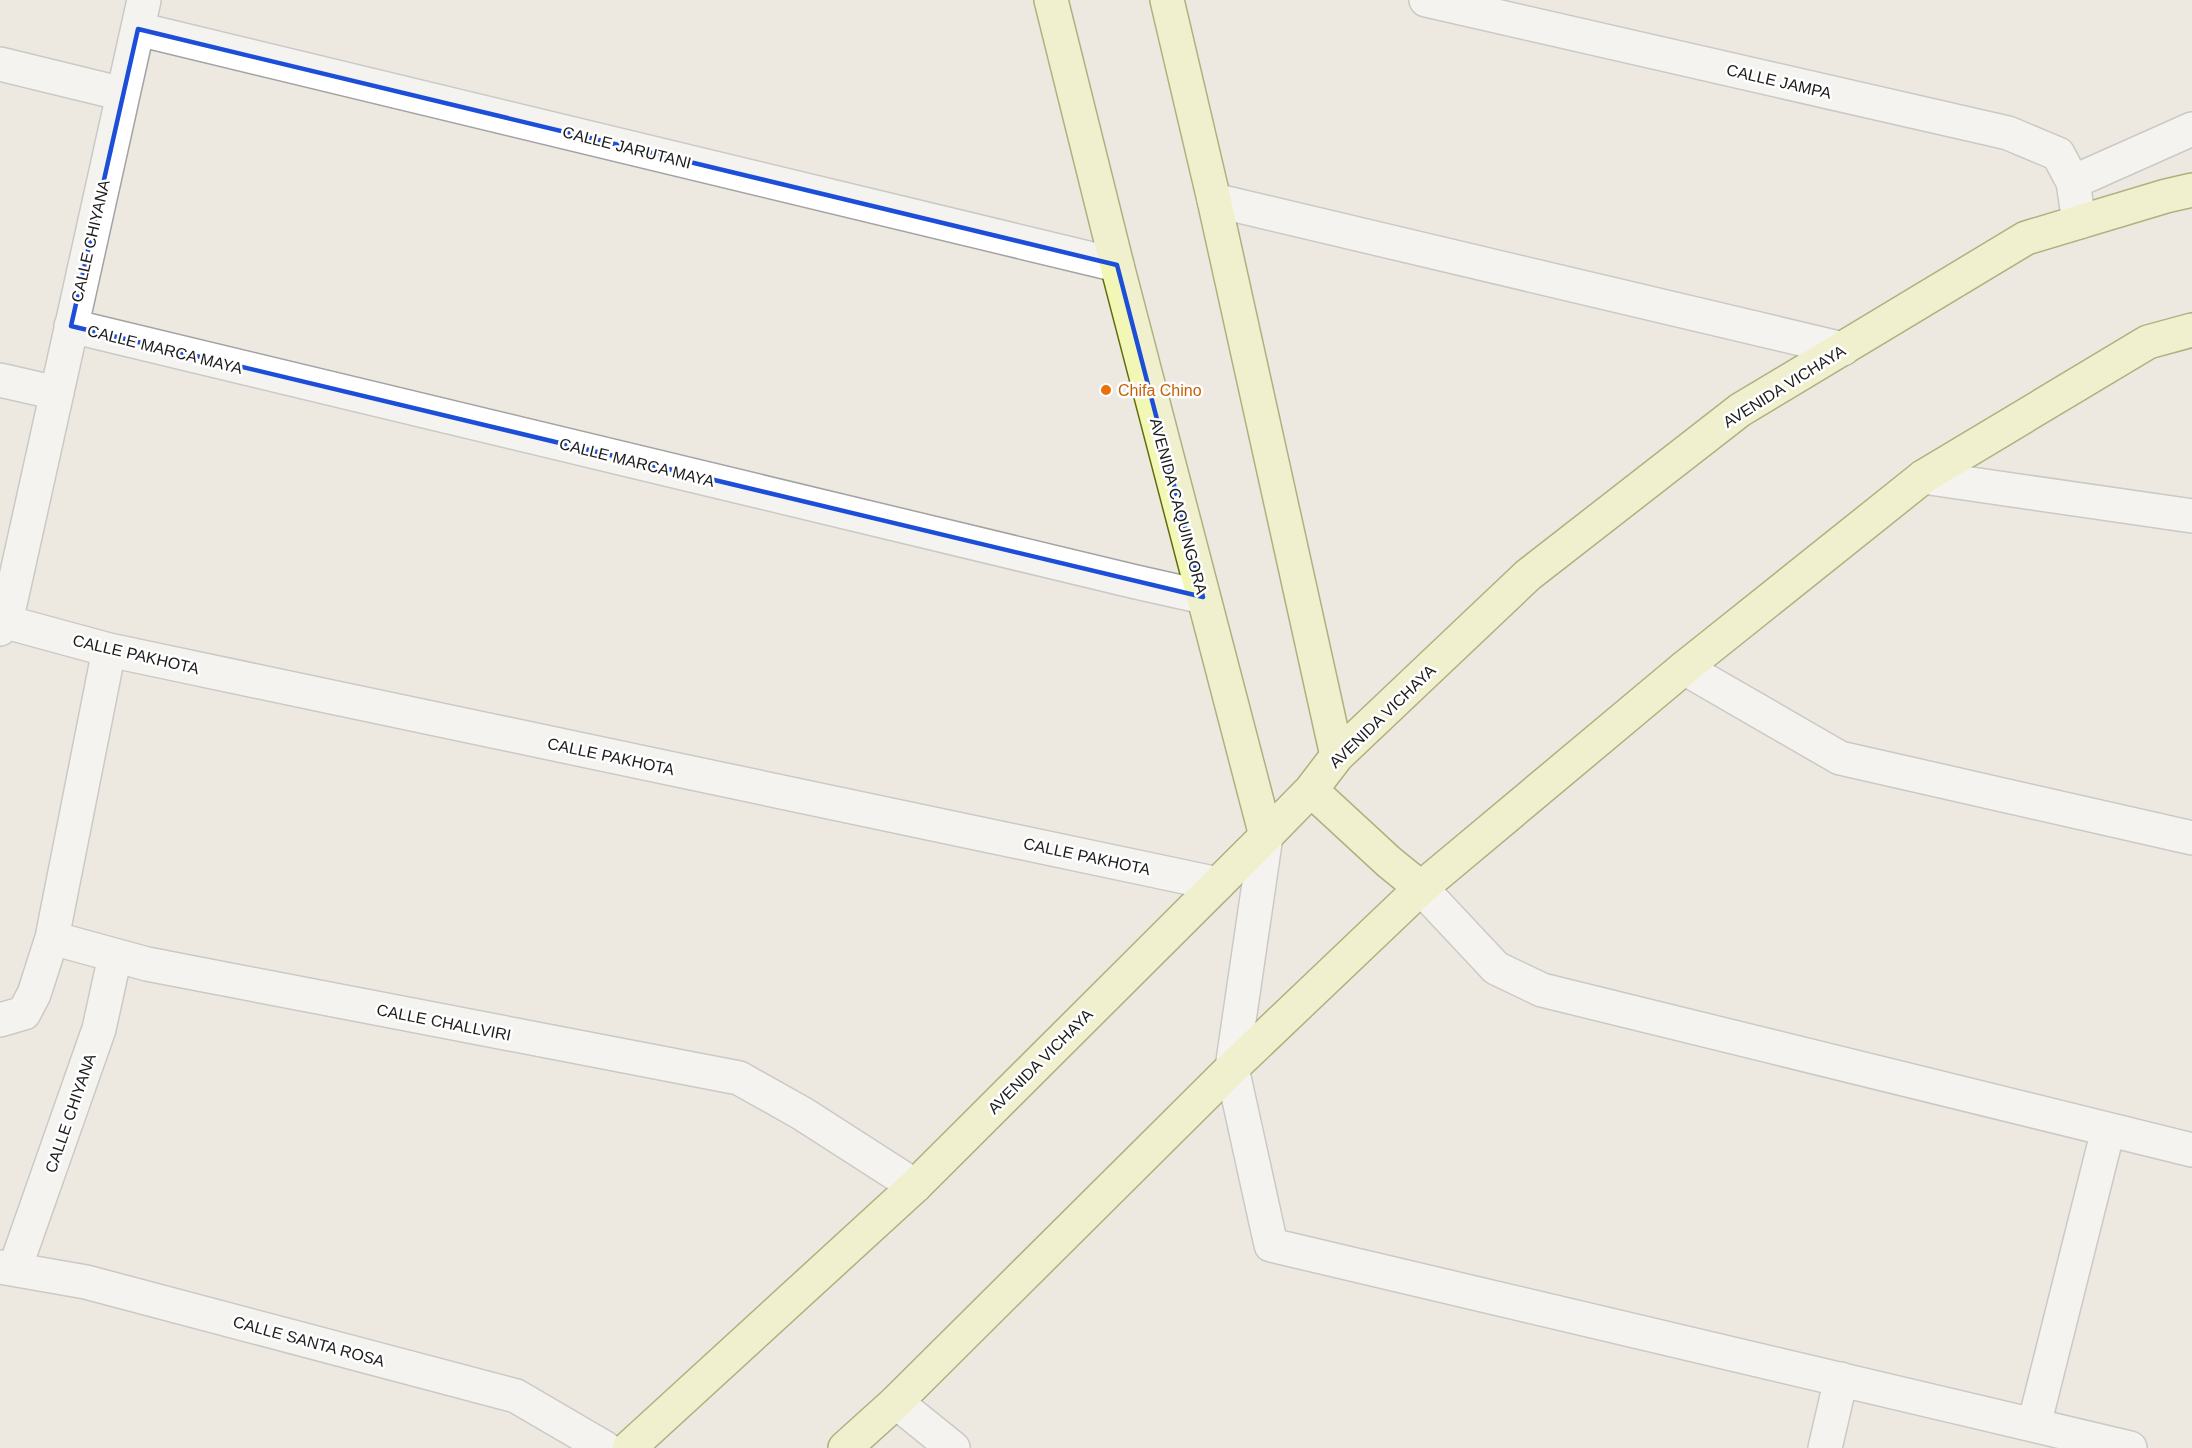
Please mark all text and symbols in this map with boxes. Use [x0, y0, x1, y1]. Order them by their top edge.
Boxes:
street label: CALLE JAMPA [1725, 61, 1833, 102]
street label: CALLE JARUTANI [561, 123, 693, 172]
street label: CALLE CHIYANA [68, 178, 113, 304]
street label: CALLE MARCA MAYA [85, 322, 245, 377]
street label: AVENIDA VICHAYA [1720, 342, 1849, 431]
place label: Chifa Chino [1118, 382, 1202, 399]
marker: Chifa Chino [1099, 383, 1113, 397]
street label: AVENIDA CAQUINGORA [1147, 416, 1210, 597]
street label: CALLE MARCA MAYA [557, 435, 717, 490]
street label: CALLE PAKHOTA [71, 632, 201, 677]
street label: AVENIDA VICHAYA [1326, 661, 1439, 771]
street label: CALLE PAKHOTA [546, 735, 676, 778]
street label: CALLE PAKHOTA [1022, 835, 1152, 878]
street label: CALLE CHALLVIRI [375, 1001, 513, 1044]
street label: AVENIDA VICHAYA [985, 1005, 1096, 1117]
street label: CALLE CHIYANA [42, 1051, 99, 1175]
street label: CALLE SANTA ROSA [231, 1313, 387, 1370]

